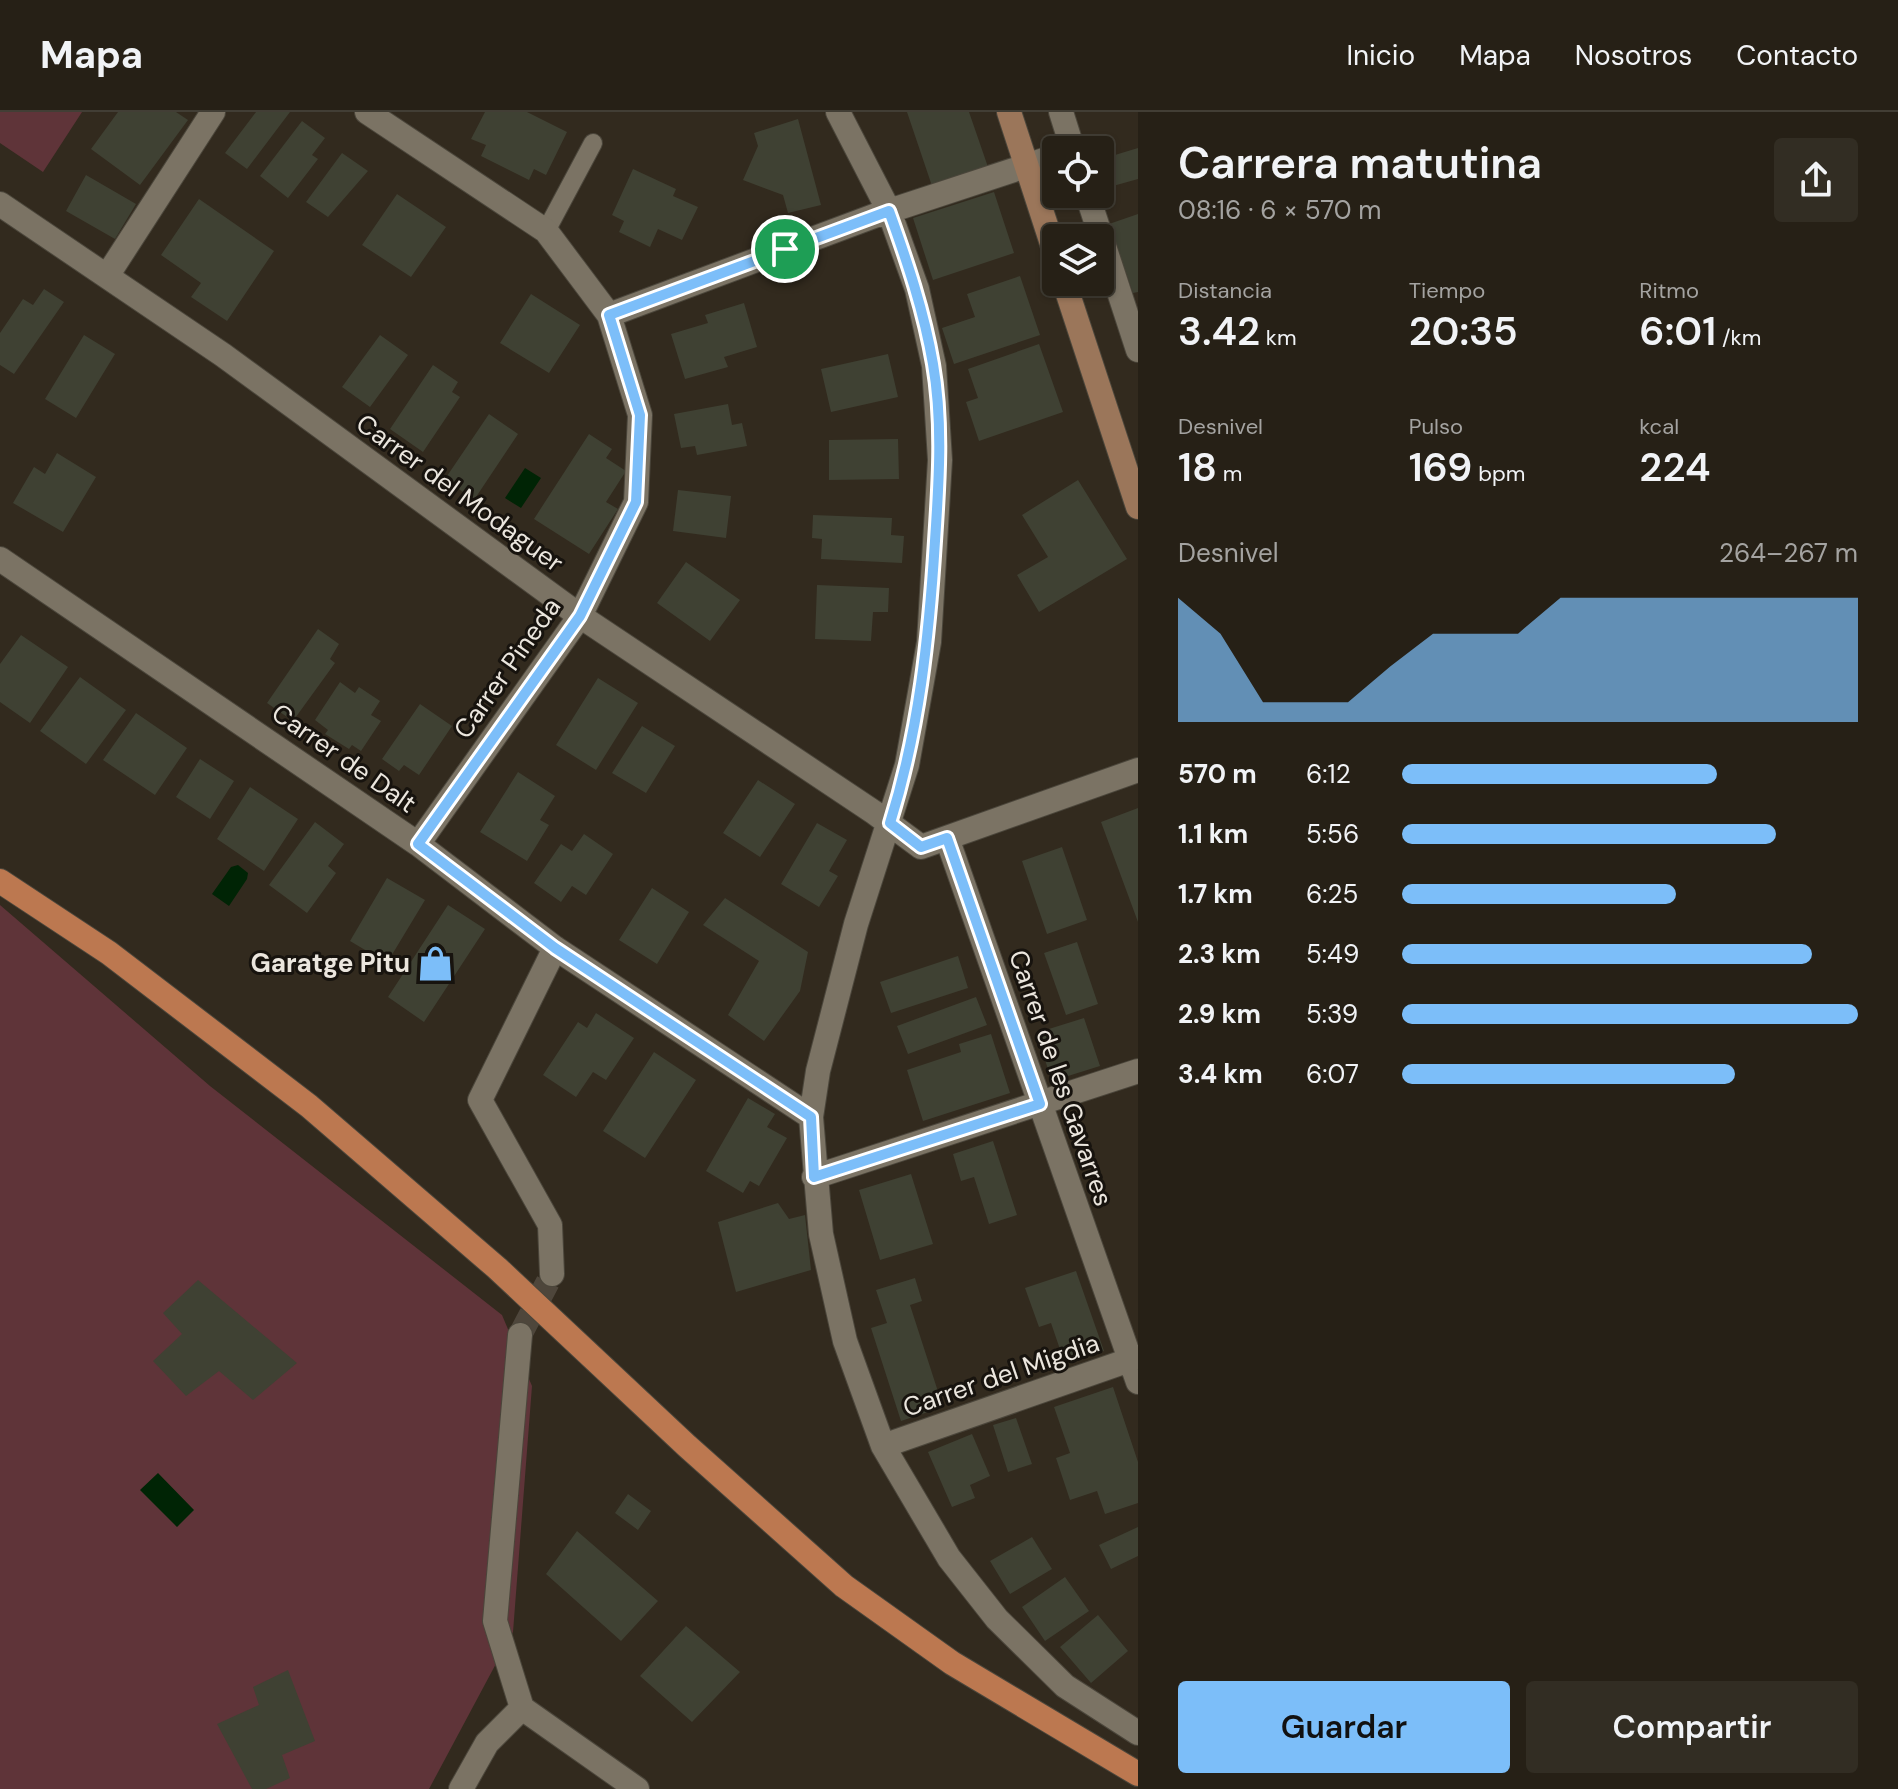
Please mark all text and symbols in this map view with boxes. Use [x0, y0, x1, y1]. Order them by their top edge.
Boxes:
text: Mapa [40, 30, 143, 80]
text: Inicio [1346, 37, 1415, 74]
text: Mapa [1459, 37, 1531, 74]
text: Nosotros [1575, 37, 1692, 74]
text: Contacto [1736, 37, 1858, 74]
text: Carrera matutina [1178, 134, 1542, 192]
map controls [1042, 136, 1114, 296]
button: locate [1042, 136, 1114, 208]
button: share [1774, 138, 1858, 222]
text: 08:16 · 6 × 570 m [1178, 193, 1382, 227]
pin [751, 215, 819, 283]
button: layers [1042, 224, 1114, 296]
icon: arrive [763, 227, 807, 271]
text: Distancia [1178, 276, 1272, 305]
text: Tiempo [1409, 276, 1485, 305]
text: Ritmo [1639, 276, 1699, 305]
text: 3.42 [1178, 305, 1260, 357]
text: 20:35 [1409, 305, 1518, 357]
text: 6:01 [1639, 305, 1716, 357]
text: km [1260, 323, 1297, 352]
text: /km [1716, 323, 1761, 352]
street label: Carrer del Modaguer [350, 406, 570, 580]
text: Desnivel [1178, 412, 1263, 441]
text: Pulso [1409, 412, 1463, 441]
text: kcal [1639, 412, 1679, 441]
text: 18 [1178, 441, 1217, 493]
text: 169 [1409, 441, 1472, 493]
text: 224 [1639, 441, 1711, 493]
text: m [1217, 459, 1242, 488]
text: bpm [1472, 459, 1525, 488]
text: Desnivel [1178, 536, 1279, 570]
text: 264–267 m [1719, 536, 1858, 570]
street label: Carrer Pineda [446, 591, 568, 745]
street label: Carrer de Dalt [265, 696, 423, 820]
text: 570 m [1178, 757, 1257, 791]
text: 6:12 [1306, 757, 1351, 791]
text: 1.1 km [1178, 817, 1248, 851]
text: 5:56 [1306, 817, 1359, 851]
text: 1.7 km [1178, 877, 1253, 911]
text: 6:25 [1306, 877, 1358, 911]
text: 2.3 km [1178, 937, 1261, 971]
text: 5:49 [1306, 937, 1359, 971]
shop icon: Garatge Pitu [417, 944, 455, 982]
place label: Garatge Pitu [250, 946, 410, 980]
street label: Carrer de les Gavarres [1001, 946, 1121, 1210]
text: 2.9 km [1178, 997, 1261, 1031]
text: 5:39 [1306, 997, 1358, 1031]
text: 3.4 km [1178, 1057, 1263, 1091]
text: 6:07 [1306, 1057, 1359, 1091]
street label: Carrer del Migdia [898, 1325, 1104, 1425]
button: Guardar [1178, 1681, 1510, 1773]
button: Compartir [1526, 1681, 1858, 1773]

